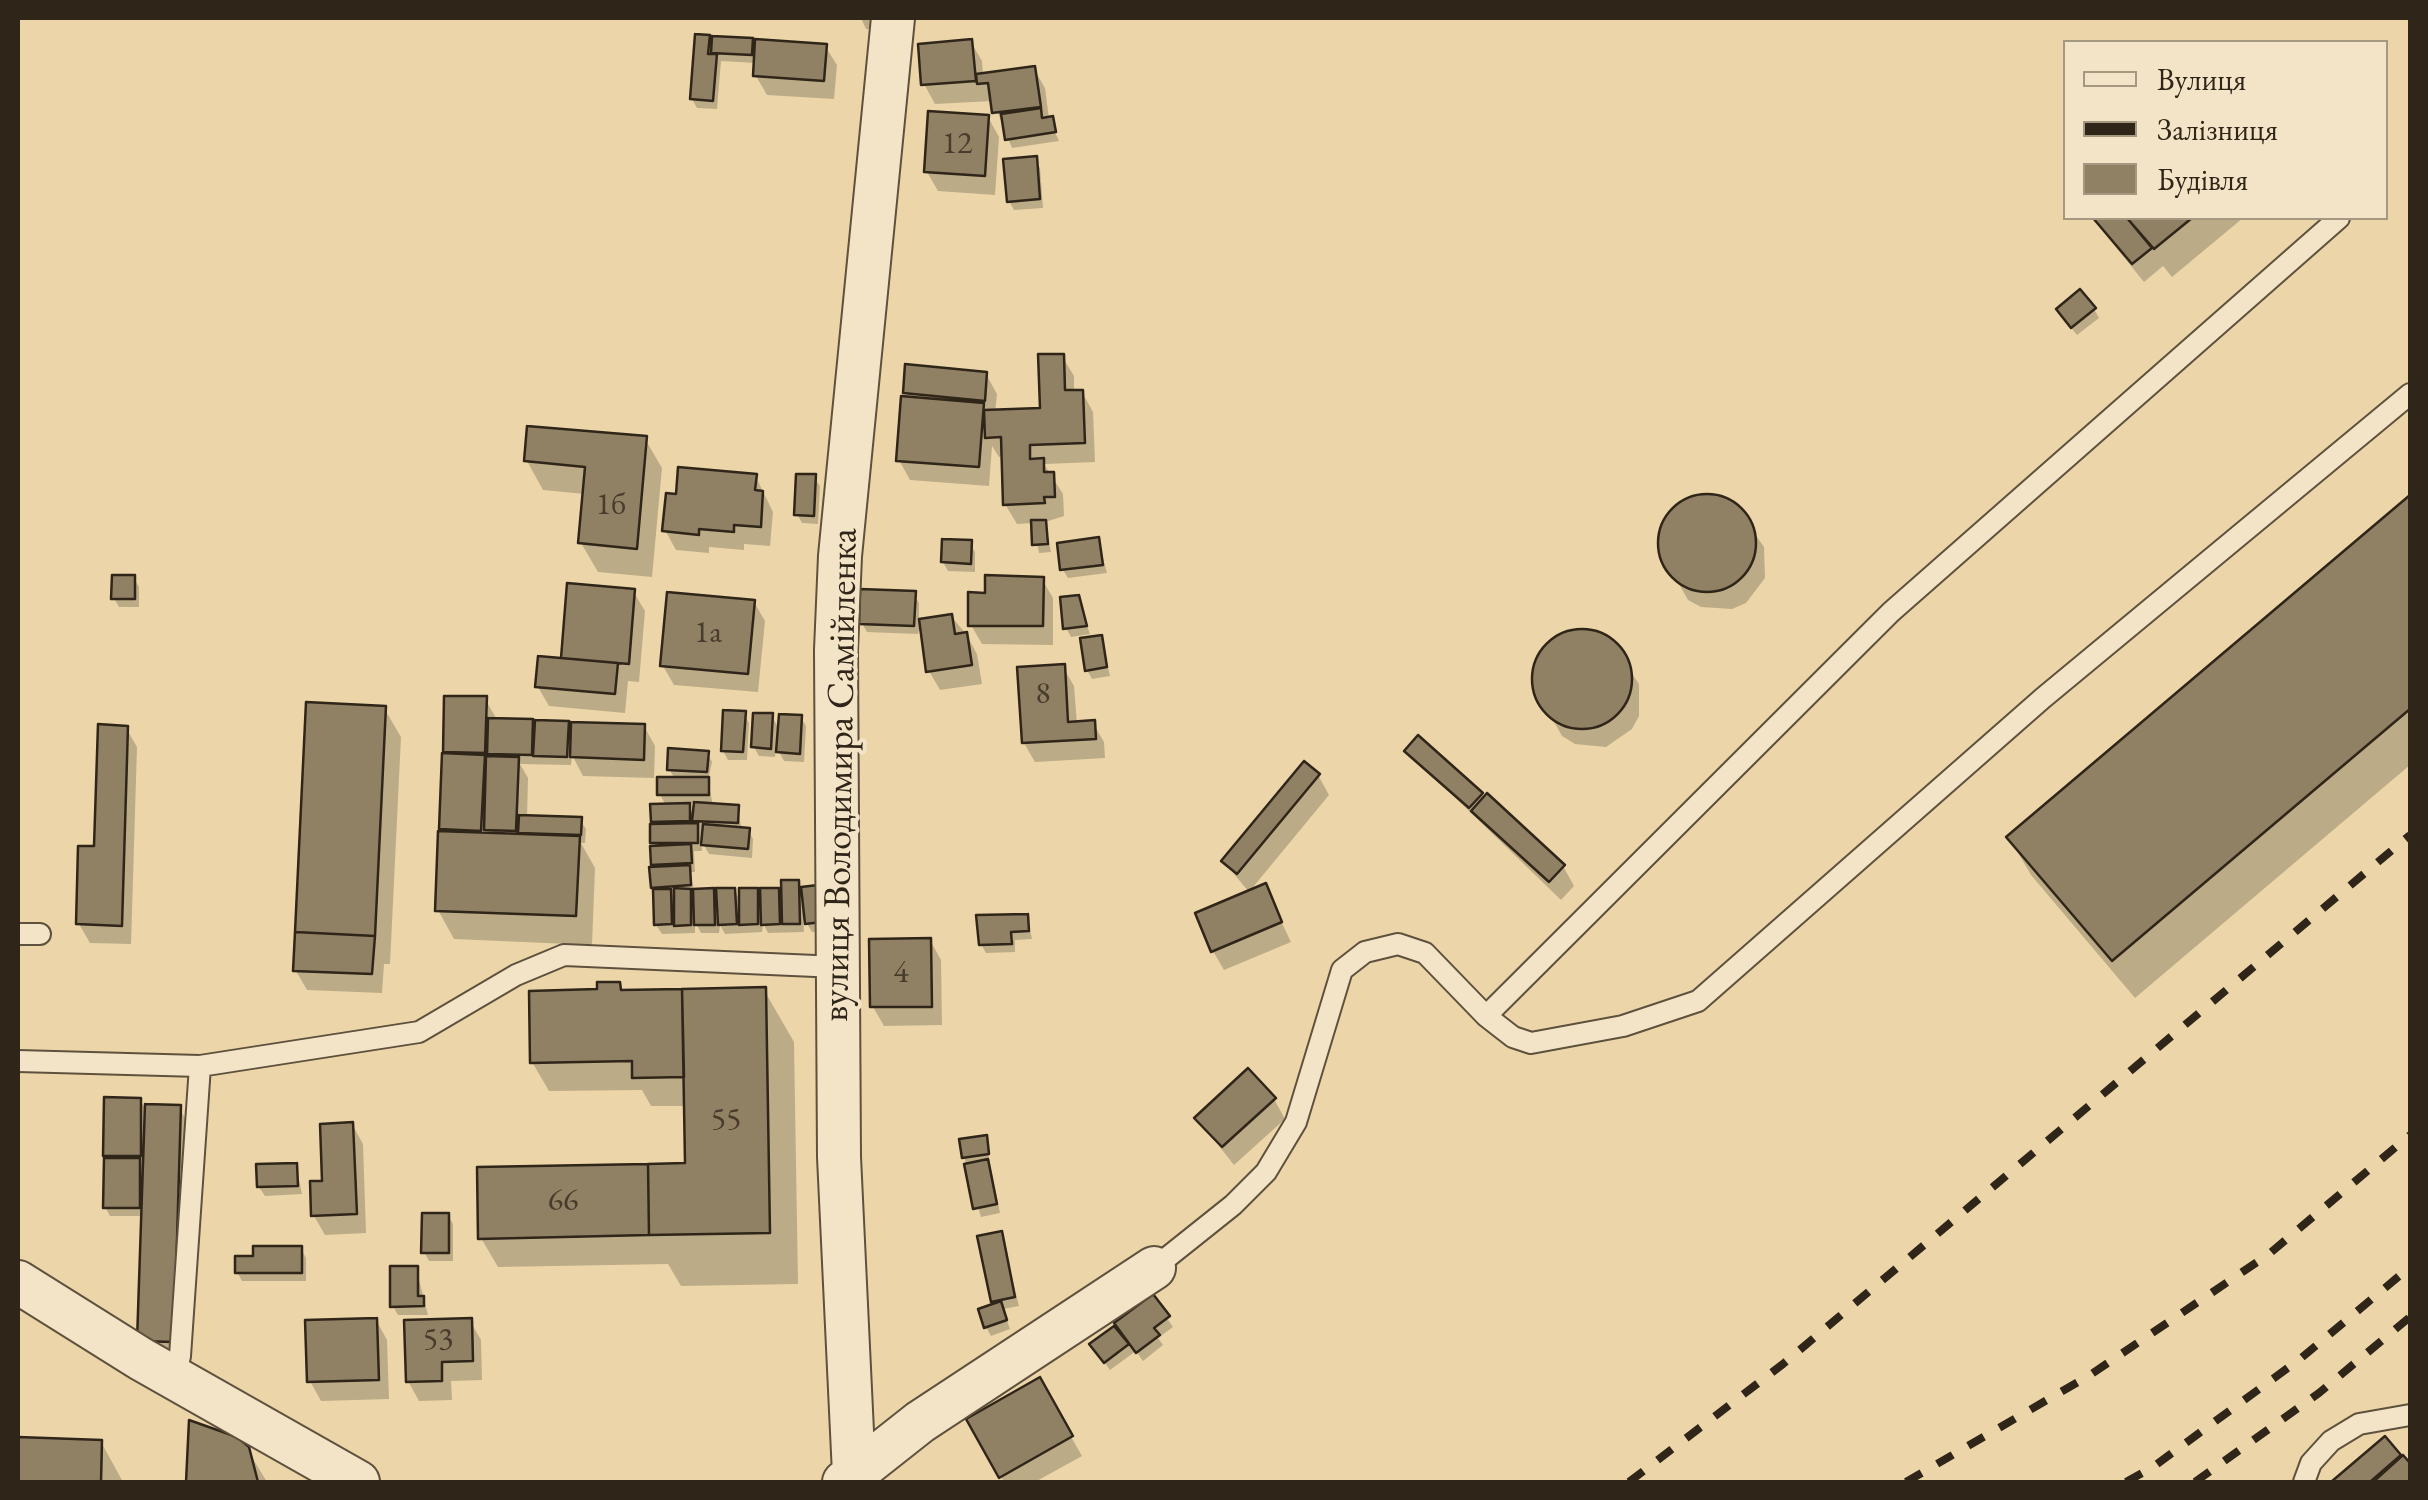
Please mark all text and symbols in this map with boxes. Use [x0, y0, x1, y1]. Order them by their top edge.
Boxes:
legend [2063, 40, 2388, 220]
text: Вулиця [2157, 60, 2246, 99]
text: Залізниця [2157, 110, 2278, 149]
house number: 12 [942, 125, 972, 163]
text: Будівля [2157, 160, 2248, 199]
house number: 1б [596, 486, 626, 524]
street label: вулиця Володимира Самійленка [814, 528, 868, 1022]
house number: 1а [694, 614, 722, 652]
house number: 8 [1035, 675, 1051, 713]
house number: 4 [893, 954, 909, 992]
house number: 55 [711, 1101, 741, 1139]
house number: 66 [548, 1182, 578, 1220]
house number: 53 [423, 1321, 453, 1359]

